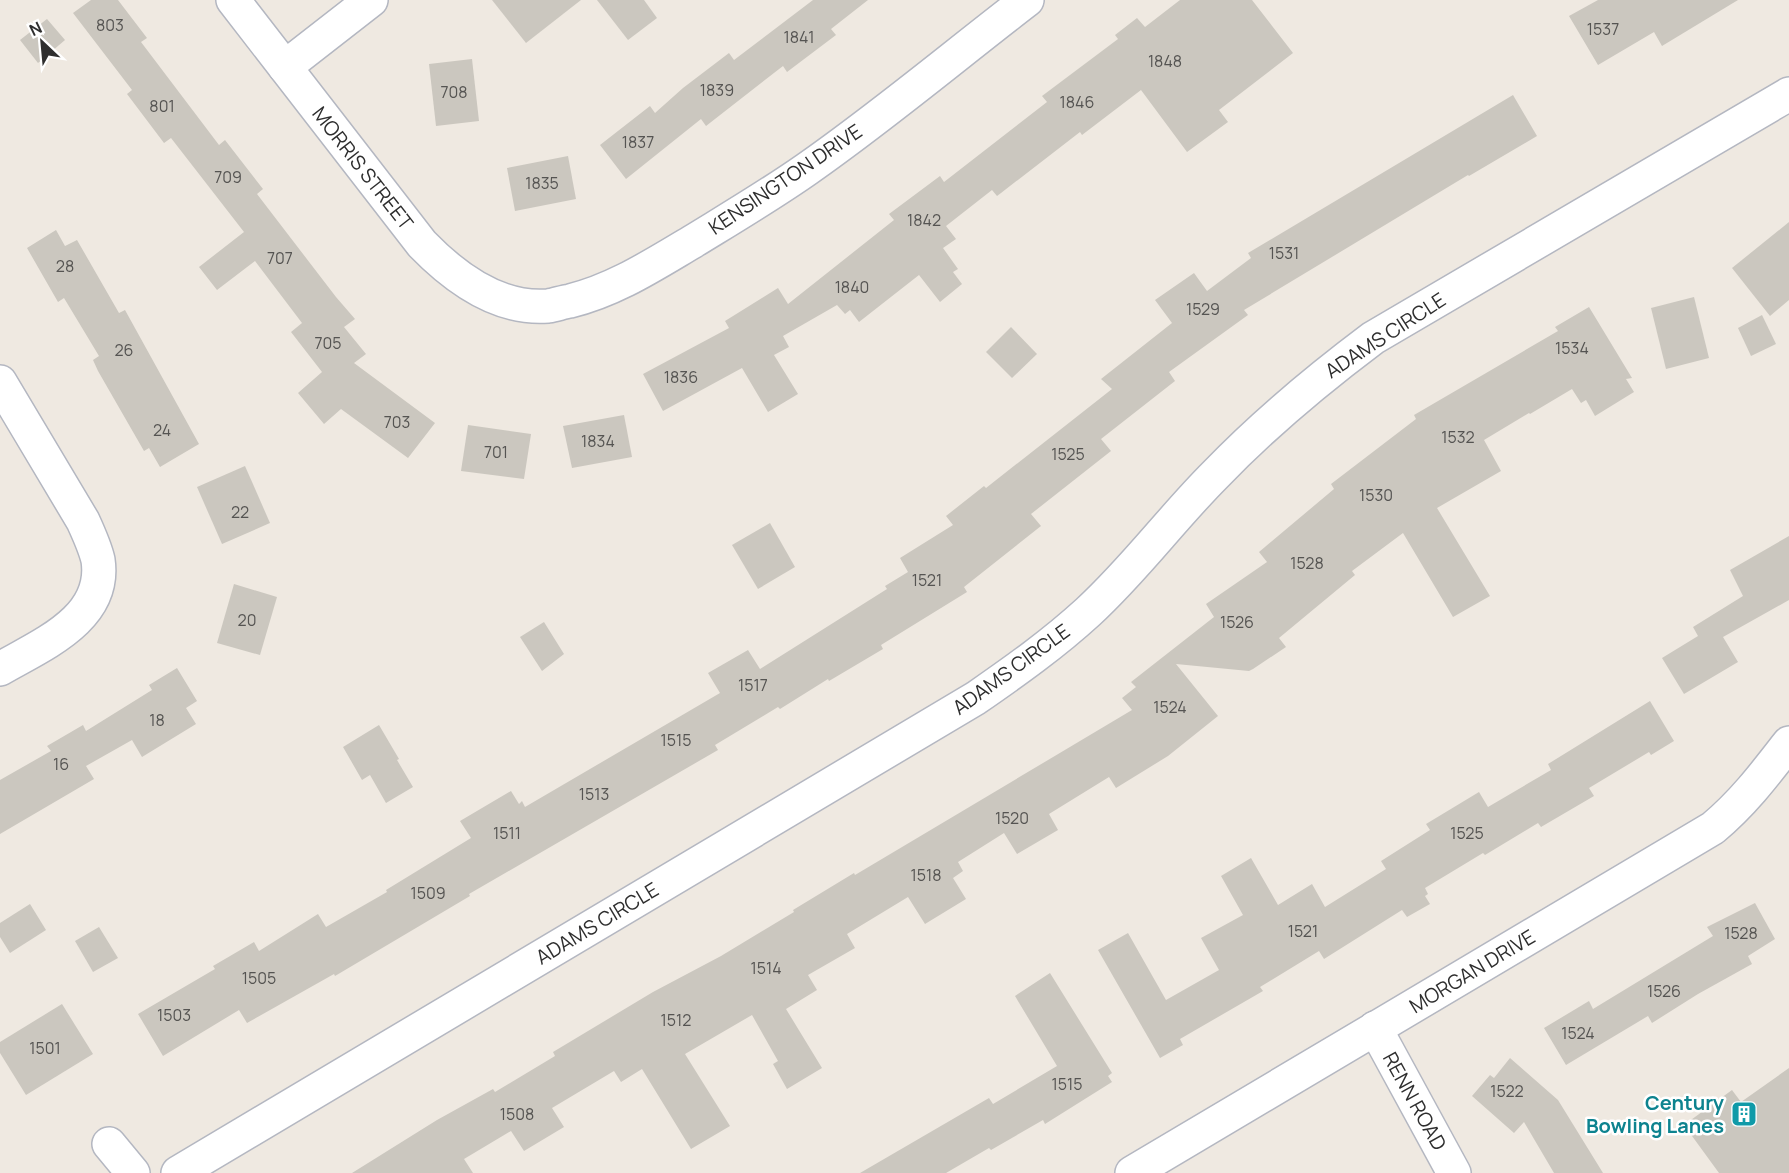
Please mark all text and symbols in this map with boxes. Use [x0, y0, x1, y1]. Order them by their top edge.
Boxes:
north arrow [12, 12, 72, 72]
house number: 803 [96, 14, 124, 36]
text: N [25, 16, 45, 41]
house number: 1537 [1587, 18, 1619, 40]
house number: 1841 [783, 26, 815, 48]
house number: 1848 [1148, 50, 1182, 72]
house number: 1839 [700, 79, 734, 101]
house number: 708 [440, 81, 468, 103]
house number: 1846 [1060, 91, 1094, 113]
house number: 801 [149, 95, 175, 117]
street label: MORRIS STREET [306, 101, 420, 235]
street label: KENSINGTON DRIVE [703, 118, 867, 240]
house number: 1837 [622, 131, 654, 153]
house number: 709 [214, 166, 242, 188]
house number: 1835 [525, 172, 559, 194]
house number: 1842 [907, 209, 941, 231]
house number: 1531 [1269, 242, 1299, 264]
house number: 707 [267, 247, 293, 269]
house number: 28 [56, 255, 74, 277]
house number: 1840 [835, 276, 869, 298]
street label: ADAMS CIRCLE [1319, 286, 1451, 384]
house number: 1529 [1186, 298, 1220, 320]
house number: 705 [314, 332, 342, 354]
house number: 1534 [1555, 337, 1589, 359]
house number: 26 [114, 339, 134, 361]
house number: 1836 [664, 366, 698, 388]
house number: 703 [384, 411, 410, 433]
house number: 24 [153, 419, 171, 441]
house number: 1532 [1441, 426, 1475, 448]
house number: 1834 [581, 430, 615, 452]
house number: 701 [484, 441, 508, 463]
house number: 1525 [1051, 443, 1085, 465]
house number: 1530 [1359, 484, 1393, 506]
house number: 22 [231, 501, 249, 523]
house number: 1528 [1290, 552, 1324, 574]
house number: 1521 [912, 569, 942, 591]
house number: 20 [238, 609, 256, 631]
house number: 1526 [1220, 611, 1254, 633]
street label: ADAMS CIRCLE [947, 617, 1075, 721]
house number: 1517 [738, 674, 768, 696]
house number: 1524 [1153, 696, 1187, 718]
house number: 18 [149, 709, 165, 731]
house number: 1515 [661, 729, 691, 751]
house number: 16 [53, 753, 69, 775]
house number: 1513 [579, 783, 609, 805]
house number: 1520 [995, 807, 1029, 829]
house number: 1511 [493, 822, 521, 844]
house number: 1525 [1450, 822, 1484, 844]
house number: 1518 [910, 864, 942, 886]
street label: ADAMS CIRCLE [531, 876, 663, 970]
house number: 1509 [410, 882, 446, 904]
house number: 1521 [1288, 920, 1318, 942]
house number: 1528 [1724, 922, 1758, 944]
street label: MORGAN DRIVE [1404, 923, 1540, 1019]
house number: 1514 [750, 957, 782, 979]
house number: 1505 [242, 967, 276, 989]
house number: 1526 [1647, 980, 1681, 1002]
house number: 1503 [157, 1004, 191, 1026]
house number: 1512 [661, 1009, 691, 1031]
house number: 1524 [1561, 1022, 1595, 1044]
house number: 1501 [29, 1037, 61, 1059]
street label: RENN ROAD [1377, 1047, 1453, 1155]
house number: 1515 [1052, 1073, 1082, 1095]
house number: 1522 [1490, 1080, 1524, 1102]
place label: Century Bowling Lanes [1586, 1089, 1725, 1139]
building icon: Century Bowling Lanes [1729, 1099, 1759, 1129]
house number: 1508 [500, 1103, 534, 1125]

